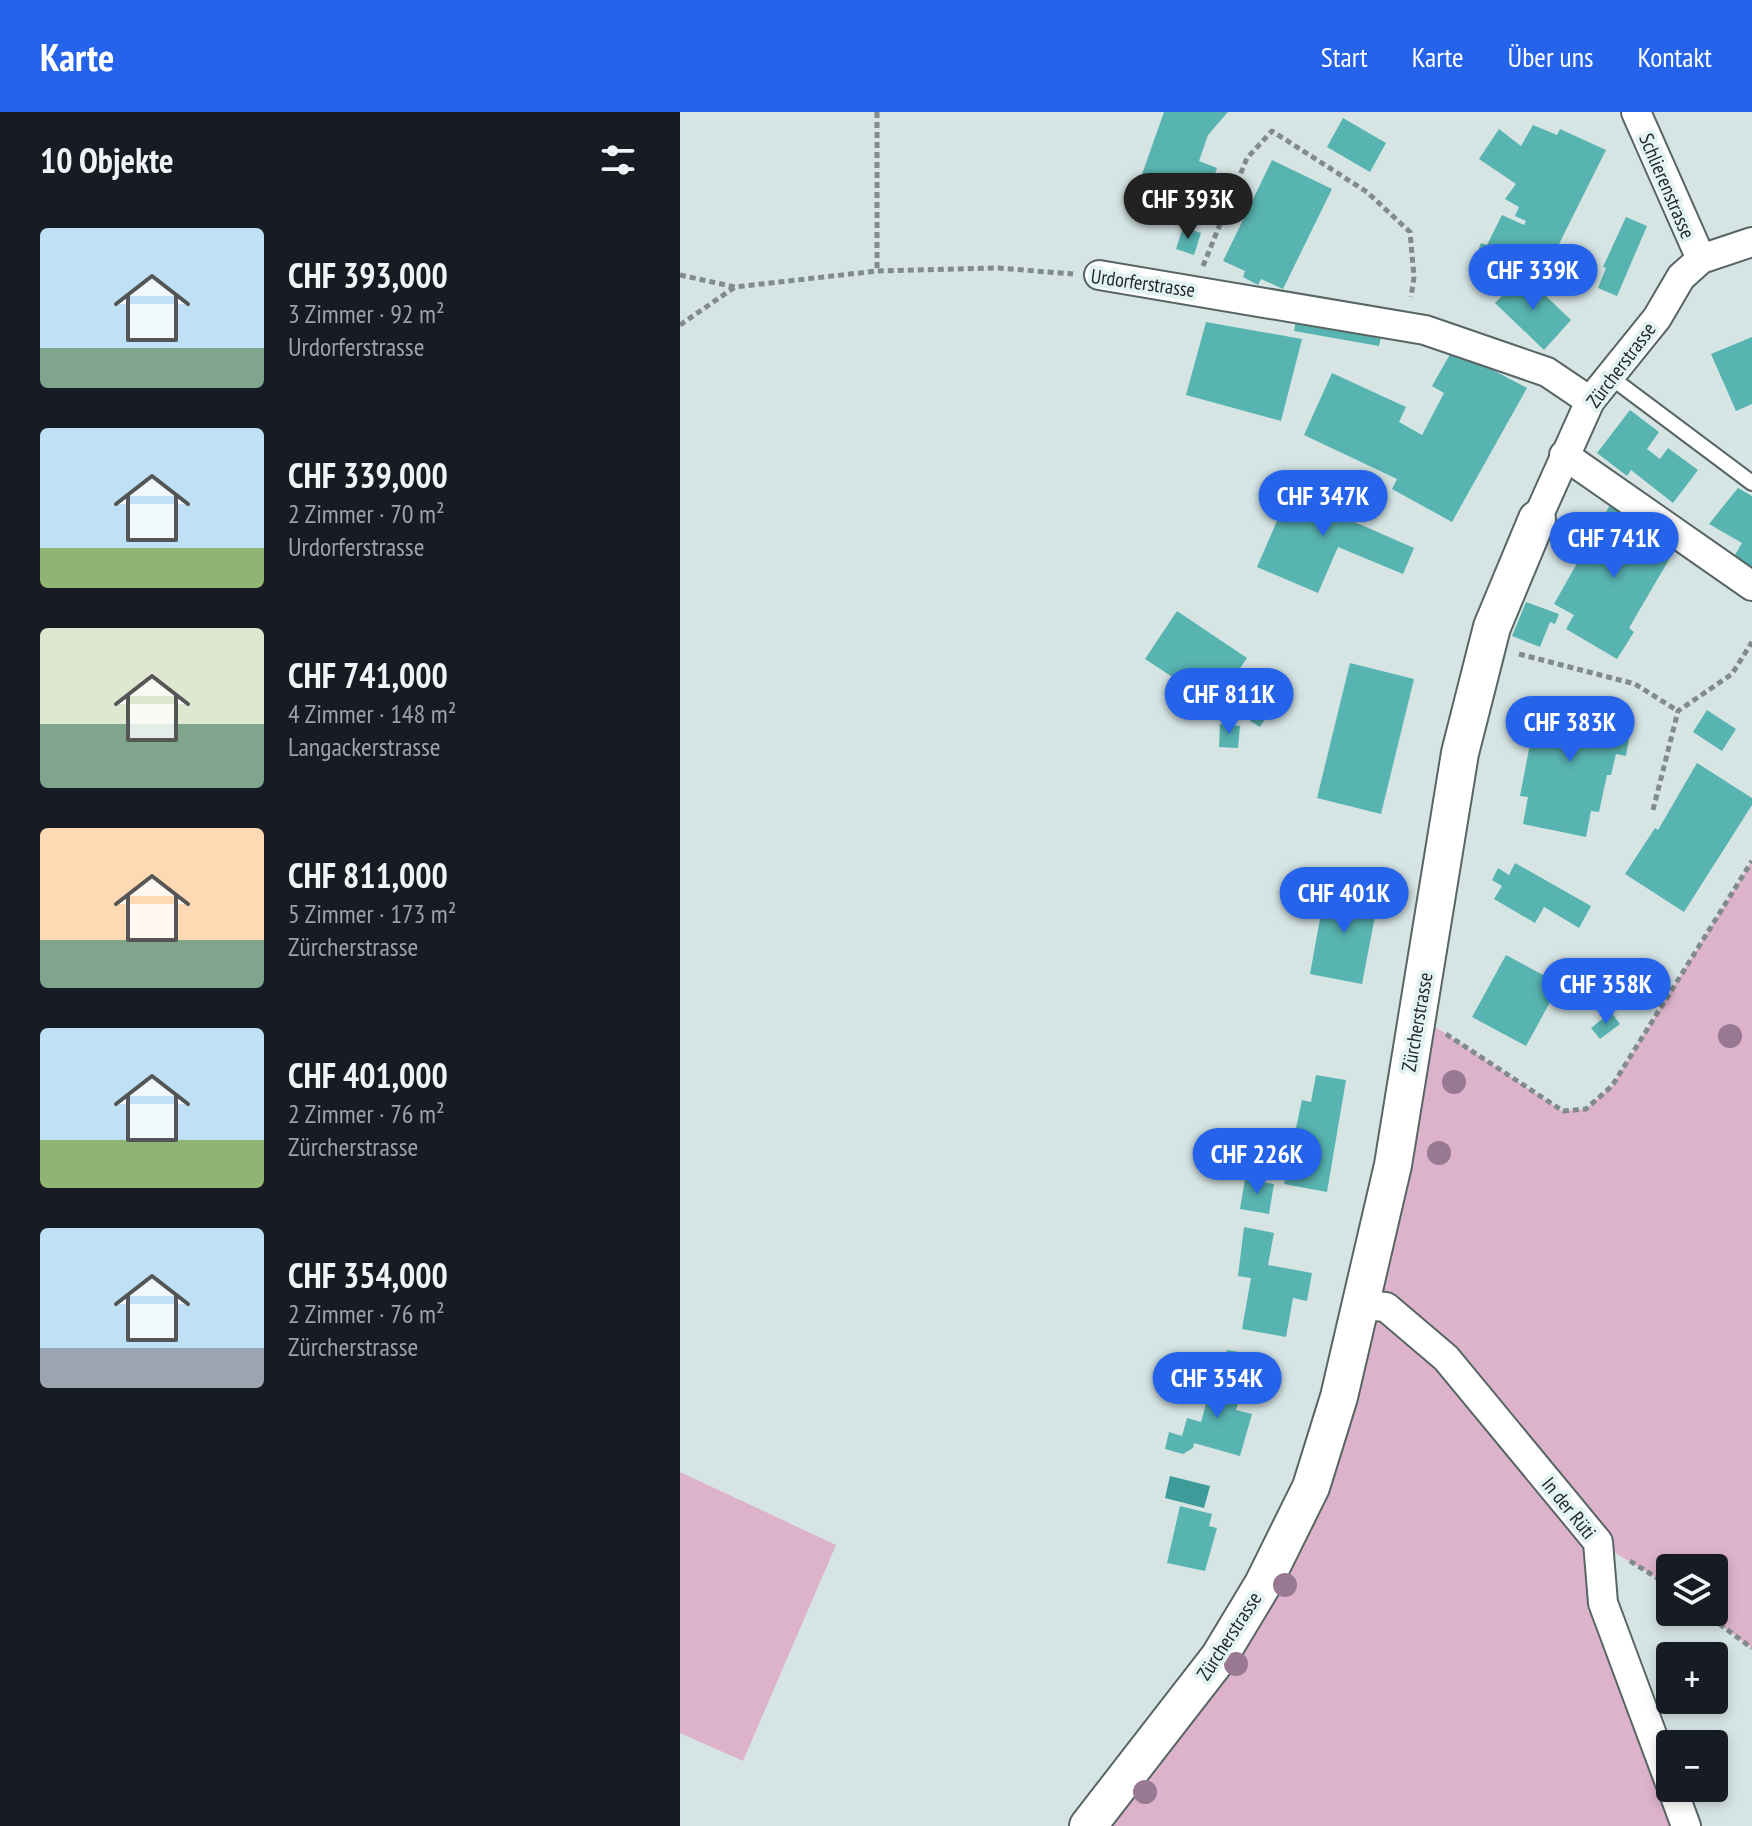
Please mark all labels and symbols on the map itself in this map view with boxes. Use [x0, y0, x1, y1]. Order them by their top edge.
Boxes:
street label: Schlierenstrasse [1633, 129, 1701, 243]
pin: CHF 393K [1105, 173, 1271, 241]
pin: CHF 339K [1450, 244, 1616, 312]
street label: Urdorferstrasse [1089, 263, 1197, 303]
street label: Zürcherstrasse [1580, 317, 1662, 413]
pin: CHF 347K [1240, 470, 1406, 538]
pin: CHF 741K [1531, 512, 1697, 580]
pin: CHF 811K [1146, 668, 1312, 736]
pin: CHF 383K [1487, 696, 1653, 764]
pin: CHF 401K [1261, 867, 1427, 935]
pin: CHF 358K [1523, 958, 1689, 1026]
street label: Zürcherstrasse [1396, 970, 1438, 1074]
pin: CHF 226K [1174, 1128, 1340, 1196]
pin: CHF 354K [1134, 1352, 1300, 1420]
street label: In der Rüti [1536, 1472, 1602, 1544]
street label: Zürcherstrasse [1191, 1587, 1267, 1685]

